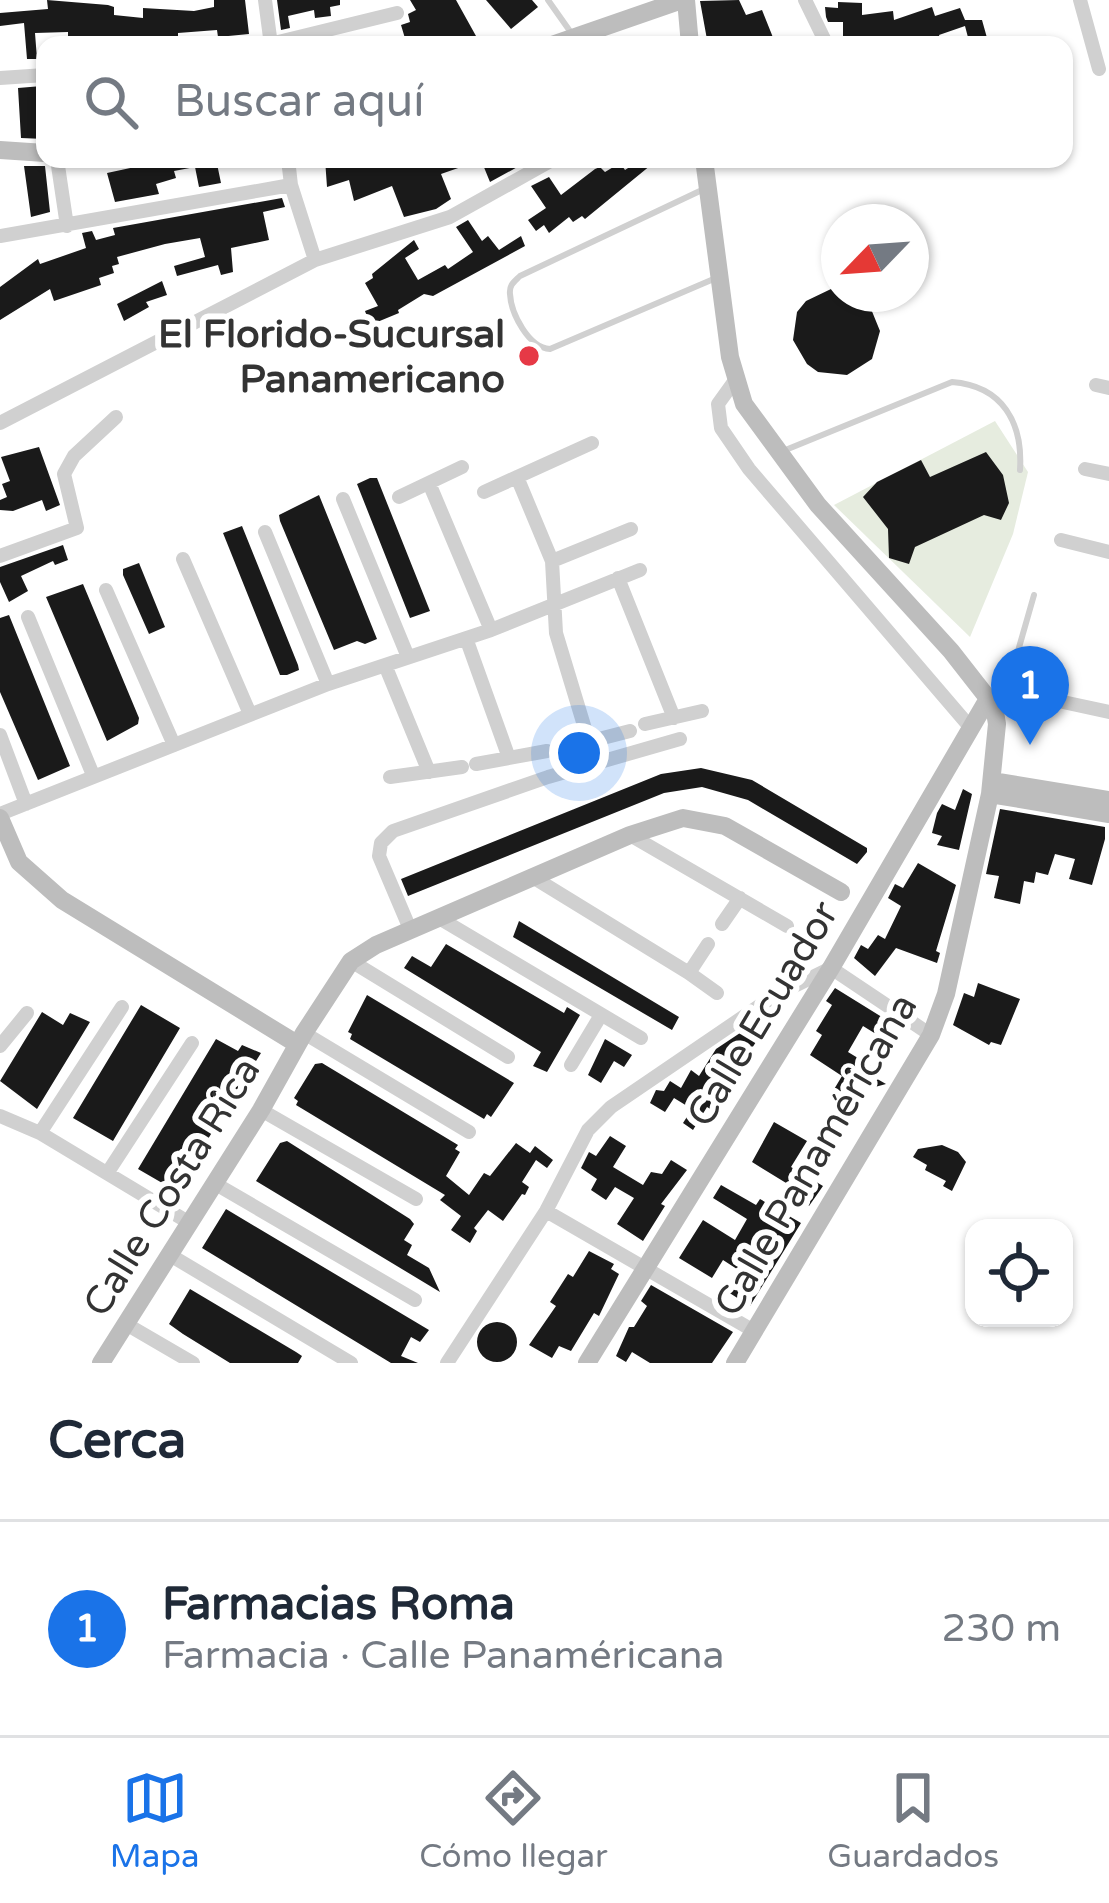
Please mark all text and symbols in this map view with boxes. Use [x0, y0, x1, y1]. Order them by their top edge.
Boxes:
search box [36, 36, 1073, 168]
icon: search [78, 69, 144, 135]
text: Buscar aquí [174, 75, 424, 129]
north arrow [821, 204, 929, 312]
place label: El Florido-Sucursal Panamericano [158, 311, 505, 403]
marker: El Florido-Sucursal Panamericano [516, 343, 542, 369]
pin: 1 [991, 646, 1069, 745]
your location [549, 723, 609, 783]
street label: Calle Ecuador [677, 893, 849, 1135]
street label: Calle Panaméricana [705, 985, 927, 1325]
street label: Calle Costa Rica [73, 1049, 271, 1325]
map controls [965, 1219, 1073, 1327]
button: locate [965, 1219, 1073, 1327]
text: Cerca [48, 1410, 186, 1472]
text: Farmacias Roma [162, 1578, 515, 1632]
text: 1 [75, 1605, 99, 1652]
text: 230 m [942, 1605, 1061, 1652]
text: Farmacia · Calle Panaméricana [162, 1632, 725, 1679]
tab: Mapa [110, 1765, 200, 1876]
tab: Cómo llegar [419, 1765, 608, 1876]
tab: Guardados [827, 1765, 999, 1876]

